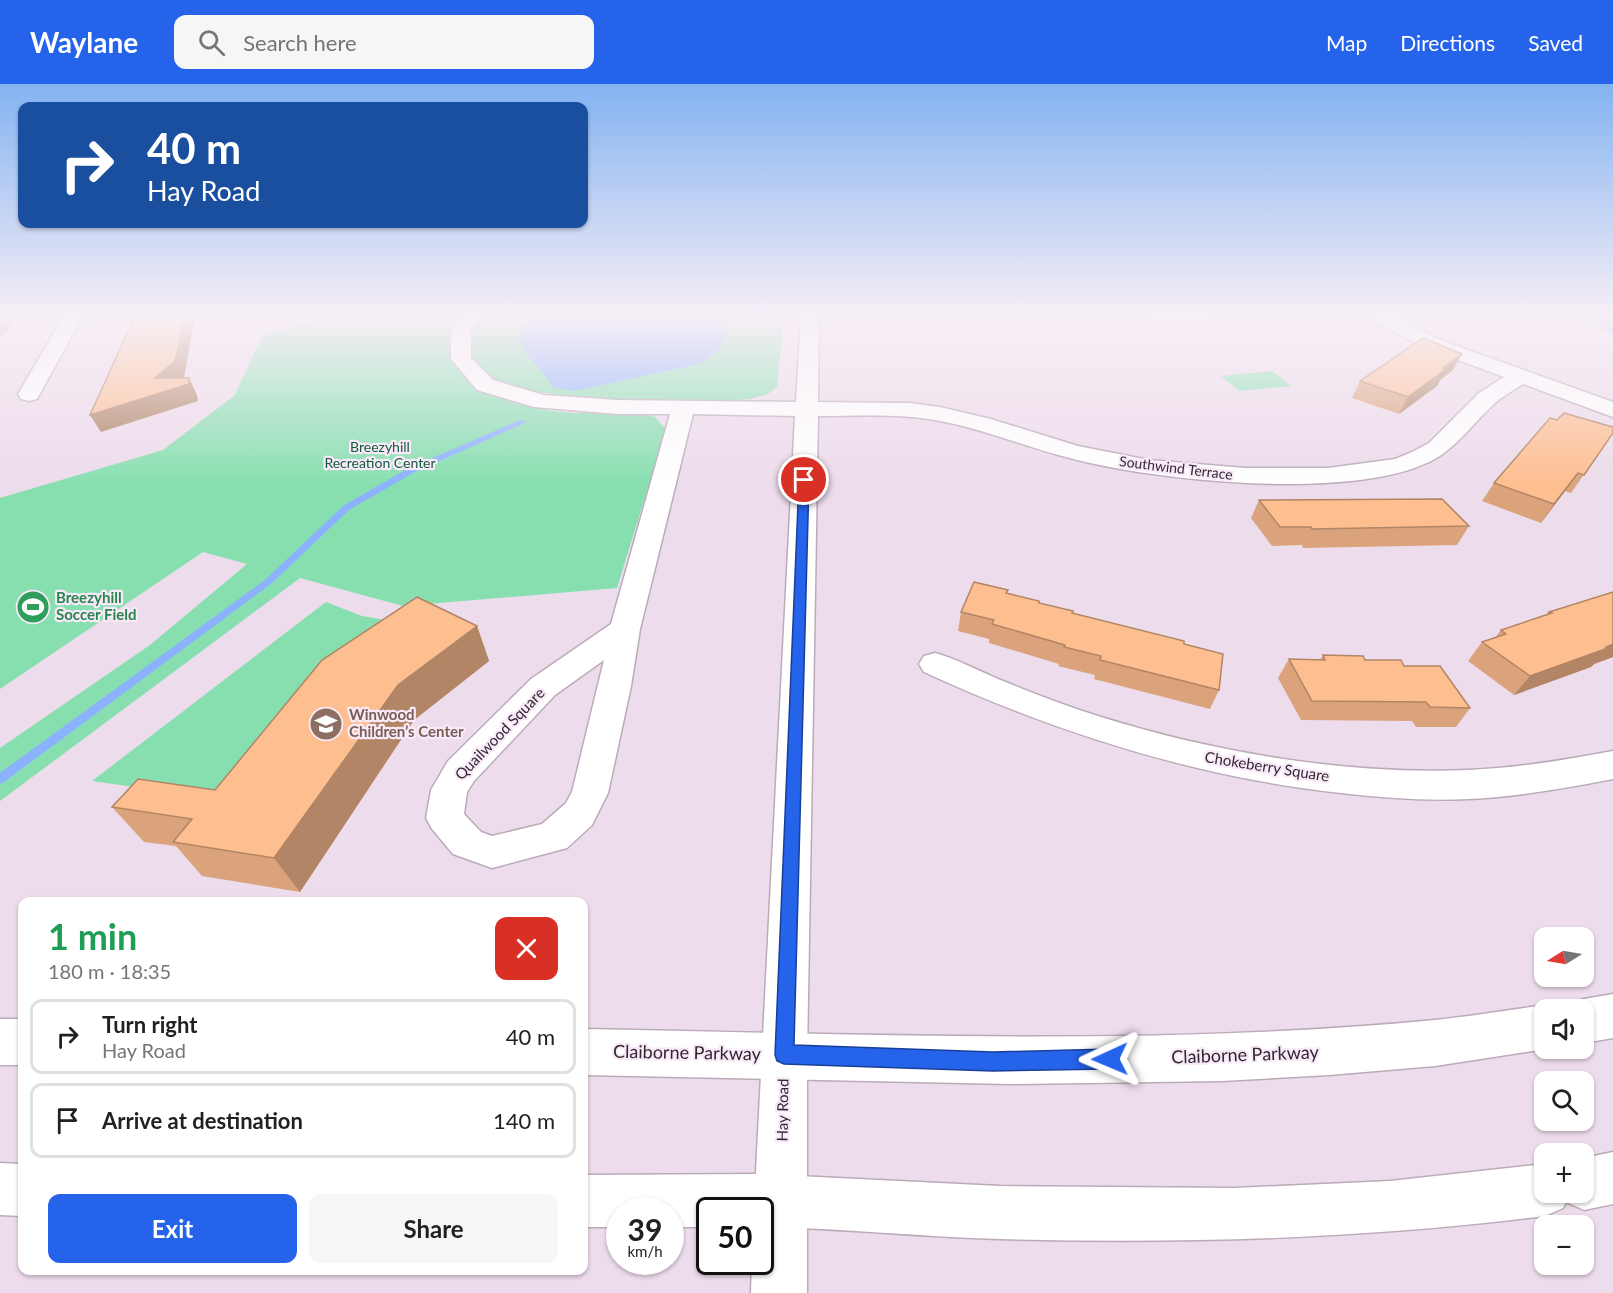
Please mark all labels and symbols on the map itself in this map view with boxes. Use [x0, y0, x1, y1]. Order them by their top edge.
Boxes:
park label: Breezyhill Recreation Center [324, 438, 436, 471]
street label: Southwind Terrace [1118, 452, 1234, 483]
pin [778, 454, 829, 505]
place label: Breezyhill Soccer Field [56, 588, 136, 623]
sports icon: Breezyhill Soccer Field [15, 589, 51, 625]
street label: Quailwood Square [451, 683, 548, 783]
place label: Winwood Children’s Center [349, 705, 464, 740]
school or university icon: Winwood Children’s Center [308, 706, 344, 742]
street label: Chokeberry Square [1204, 747, 1331, 785]
north arrow [1534, 927, 1594, 987]
position arrow [1078, 1027, 1142, 1091]
street label: Claiborne Parkway [613, 1040, 762, 1064]
street label: Claiborne Parkway [1171, 1040, 1320, 1068]
street label: Hay Road [772, 1078, 792, 1142]
speed limit sign: 50 [696, 1197, 774, 1275]

